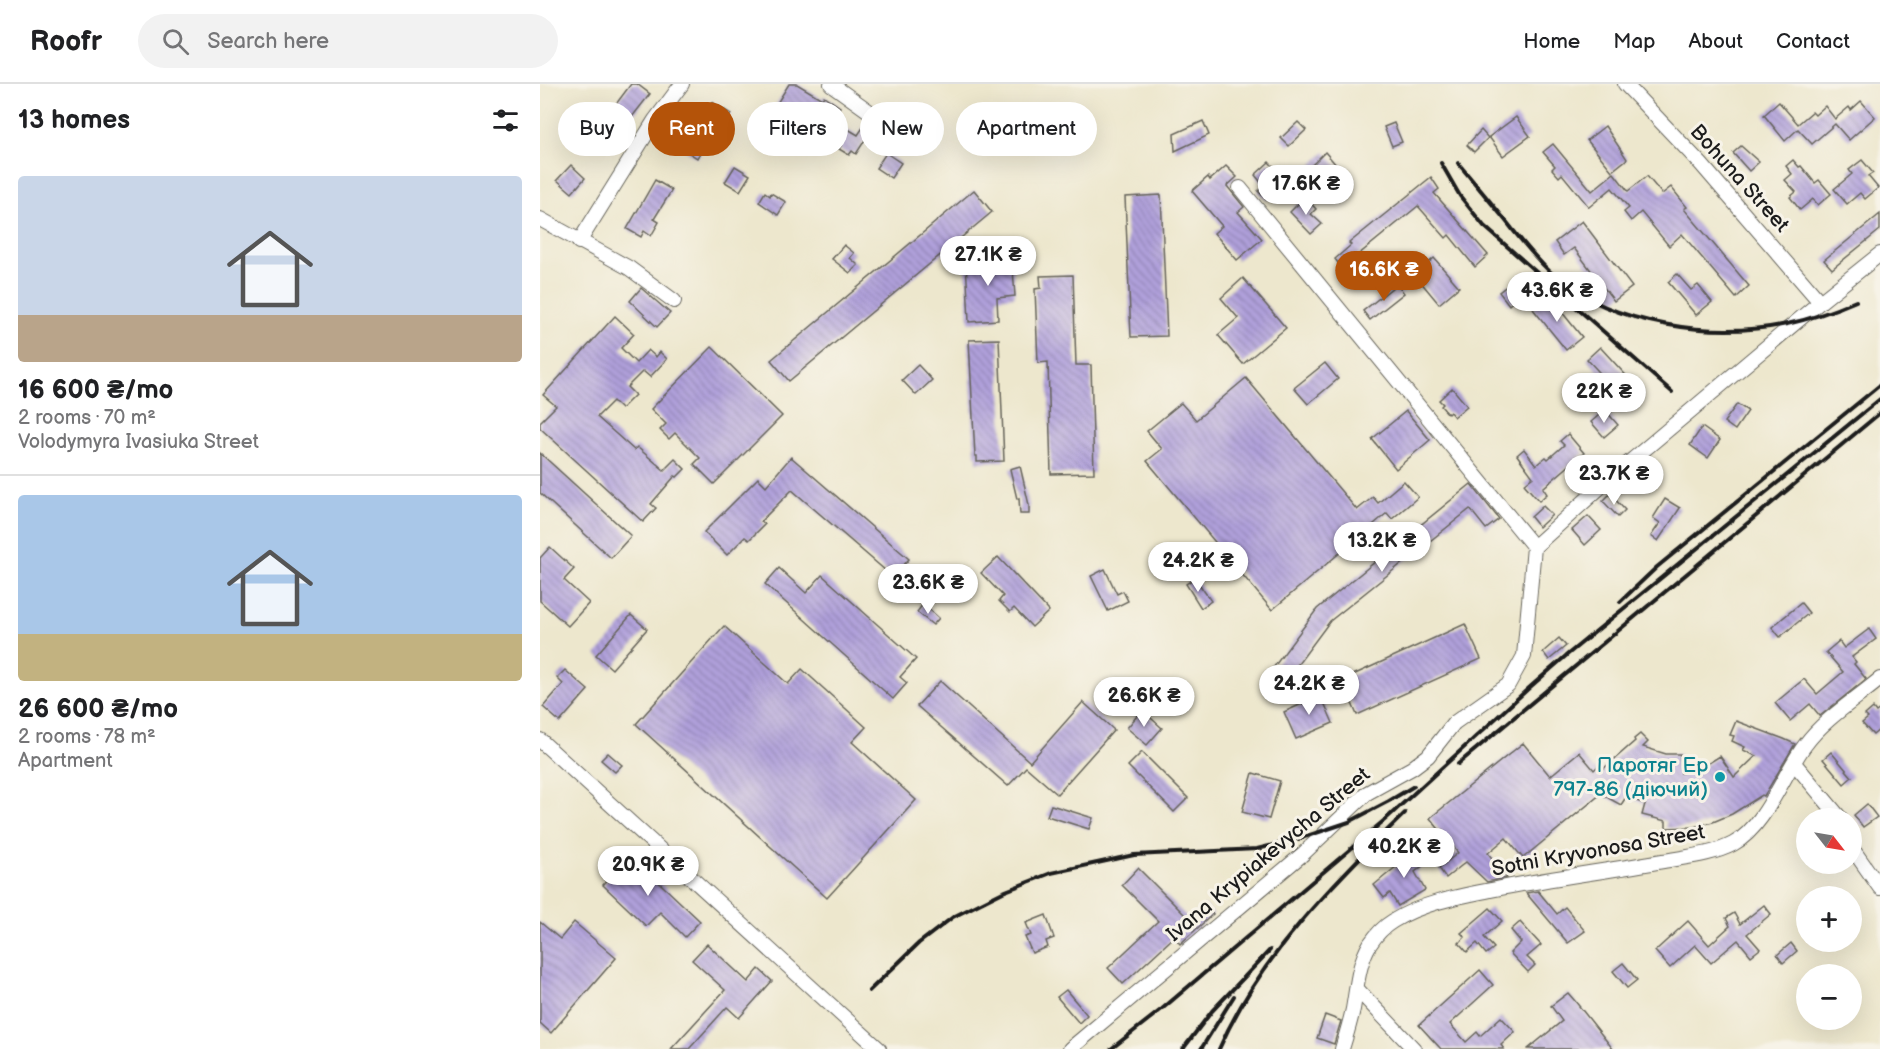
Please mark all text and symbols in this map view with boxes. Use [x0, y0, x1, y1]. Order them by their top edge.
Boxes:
search box [138, 14, 558, 68]
text: Roofr [30, 25, 102, 58]
icon: search [159, 25, 192, 58]
text: Search here [207, 28, 329, 55]
text: Home [1523, 29, 1580, 54]
text: Map [1613, 29, 1655, 54]
text: About [1688, 29, 1743, 54]
text: Contact [1776, 29, 1850, 54]
chip: Buy [558, 102, 636, 156]
chip: Rent [648, 102, 735, 156]
chip: Filters [747, 102, 848, 156]
chip: New [860, 102, 944, 156]
chip: Apartment [956, 102, 1097, 156]
icon: filters [489, 104, 522, 137]
text: 13 homes [18, 105, 130, 136]
street label: Bohuna Street [1685, 119, 1795, 238]
pin: 17.6K ₴ [1251, 165, 1361, 216]
text: 17.6K ₴ [1272, 172, 1340, 196]
icon: home [216, 215, 324, 323]
pin: 27.1K ₴ [933, 236, 1043, 287]
text: 27.1K ₴ [954, 243, 1022, 267]
pin: 16.6K ₴ [1329, 251, 1439, 302]
text: 16.6K ₴ [1349, 258, 1419, 282]
pin: 43.6K ₴ [1502, 272, 1612, 323]
text: 43.6K ₴ [1521, 279, 1593, 303]
pin: 22K ₴ [1562, 373, 1646, 424]
text: 16 600 ₴/mo [18, 375, 173, 406]
text: 22K ₴ [1576, 380, 1632, 404]
text: 2 rooms · 70 m² [18, 406, 156, 430]
text: Volodymyra Ivasiuka Street [18, 430, 259, 454]
pin: 23.7K ₴ [1559, 455, 1669, 506]
text: 23.7K ₴ [1579, 462, 1649, 486]
pin: 13.2K ₴ [1327, 522, 1437, 573]
text: 13.2K ₴ [1348, 529, 1416, 553]
icon: home [216, 534, 324, 642]
pin: 24.2K ₴ [1143, 542, 1253, 593]
text: 24.2K ₴ [1162, 549, 1234, 573]
pin: 23.6K ₴ [873, 564, 983, 615]
text: 23.6K ₴ [892, 571, 964, 595]
pin: 24.2K ₴ [1254, 665, 1364, 716]
text: 24.2K ₴ [1273, 672, 1345, 696]
pin: 26.6K ₴ [1089, 677, 1199, 728]
text: 26.6K ₴ [1108, 684, 1180, 708]
text: 26 600 ₴/mo [18, 694, 178, 725]
text: 2 rooms · 78 m² [18, 725, 156, 749]
text: Apartment [18, 749, 113, 773]
place label: Паротяг Ер 797-86 (діючий) [1553, 753, 1708, 802]
street label: Ivana Krypiakevycha Street [1162, 762, 1375, 947]
marker: Паротяг Ер 797-86 (діючий) [1713, 770, 1727, 784]
north arrow [1796, 808, 1862, 874]
map controls [1796, 808, 1862, 1030]
street label: Sotni Kryvonosa Street [1490, 819, 1707, 882]
pin: 40.2K ₴ [1349, 828, 1459, 879]
text: 40.2K ₴ [1368, 835, 1440, 859]
pin: 20.9K ₴ [593, 846, 703, 897]
text: 20.9K ₴ [612, 853, 684, 877]
button: + [1796, 886, 1862, 952]
button: − [1796, 964, 1862, 1030]

